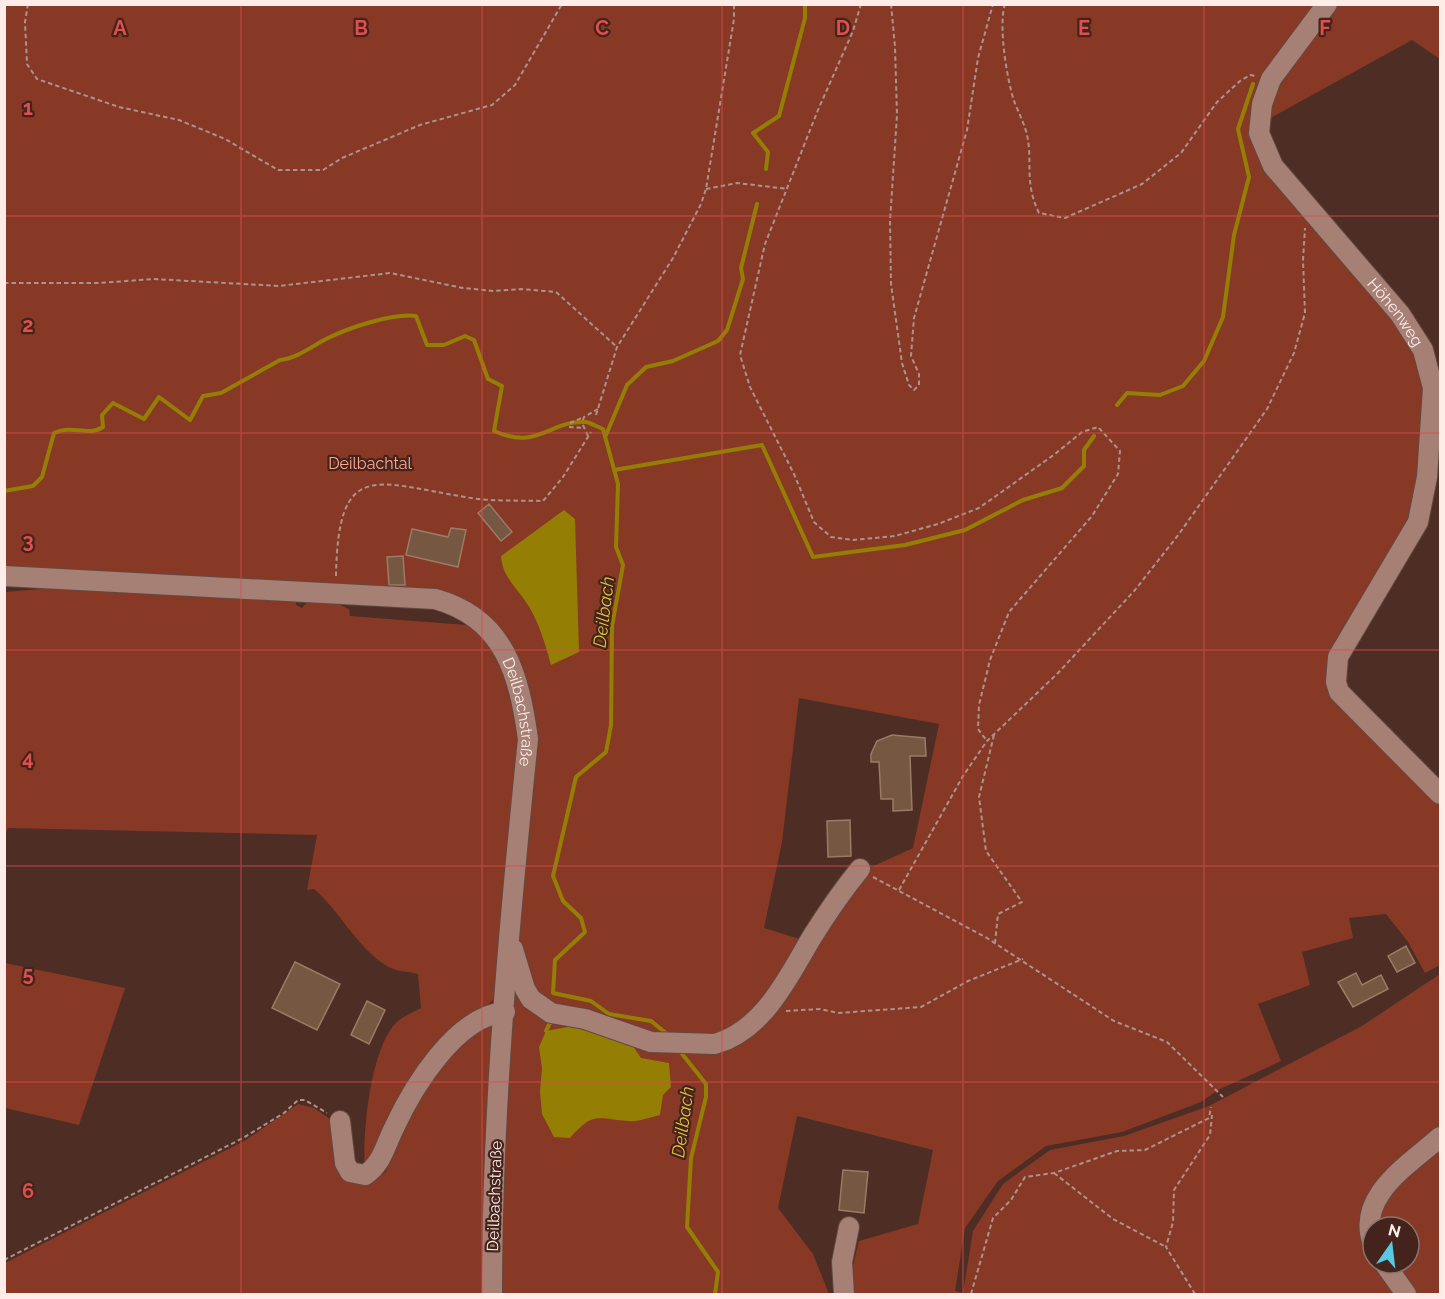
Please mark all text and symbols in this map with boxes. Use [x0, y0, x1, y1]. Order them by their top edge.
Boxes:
text: A [113, 16, 127, 40]
text: B [354, 16, 368, 40]
text: C [595, 16, 609, 40]
text: D [836, 16, 850, 40]
text: E [1078, 16, 1090, 40]
text: F [1319, 16, 1331, 40]
text: 1 [23, 96, 33, 120]
street label: Höhenweg [1363, 274, 1427, 350]
text: 2 [22, 313, 34, 337]
park label: Deilbachtal [328, 454, 413, 473]
text: 3 [22, 529, 34, 553]
water label: Deilbach [589, 575, 618, 649]
street label: Deilbachstraße [498, 655, 537, 767]
text: 4 [22, 746, 34, 770]
text: 5 [22, 962, 34, 986]
water label: Deilbach [667, 1085, 698, 1159]
street label: Deilbachstraße [483, 1140, 506, 1252]
text: 6 [22, 1179, 34, 1203]
north arrow [1361, 1215, 1421, 1275]
text: N [1386, 1220, 1403, 1242]

